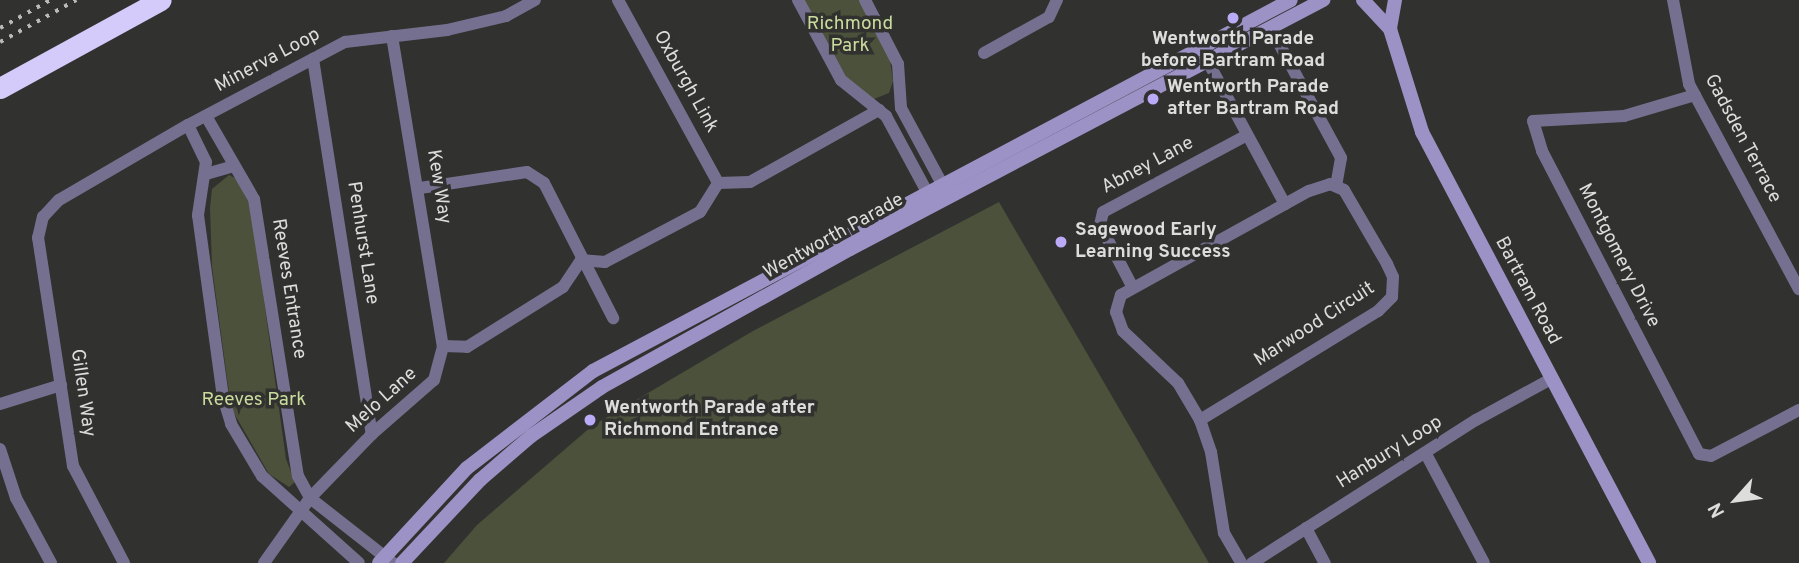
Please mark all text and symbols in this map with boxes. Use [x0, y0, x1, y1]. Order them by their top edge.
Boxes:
marker: Wentworth Parade before Bartram Road [1225, 10, 1241, 26]
park label: Richmond Park [807, 14, 893, 58]
street label: Minerva Loop [212, 24, 324, 98]
street label: Oxburgh Link [647, 27, 723, 137]
place label: Wentworth Parade before Bartram Road [1141, 29, 1325, 73]
street label: Gadsden Terrace [1698, 70, 1786, 208]
place label: Wentworth Parade after Bartram Road [1167, 77, 1339, 121]
marker: Wentworth Parade after Bartram Road [1145, 91, 1161, 107]
street label: Abney Lane [1098, 132, 1198, 200]
street label: Kew Way [421, 148, 455, 226]
street label: Penhurst Lane [341, 180, 383, 306]
street label: Montgomery Drive [1572, 180, 1664, 332]
street label: Wentworth Parade [760, 189, 908, 285]
street label: Reeves Entrance [266, 217, 310, 361]
place label: Sagewood Early Learning Success [1075, 220, 1231, 264]
street label: Bartram Road [1489, 233, 1565, 349]
marker: Sagewood Early Learning Success [1053, 234, 1069, 250]
street label: Marwood Circuit [1251, 278, 1379, 372]
street label: Gillen Way [65, 347, 99, 439]
street label: Melo Lane [342, 363, 422, 439]
park label: Reeves Park [202, 390, 306, 412]
place label: Wentworth Parade after Richmond Entrance [604, 398, 815, 442]
marker: Wentworth Parade after Richmond Entrance [582, 412, 598, 428]
street label: Hanbury Loop [1333, 412, 1447, 494]
north arrow [1701, 465, 1771, 535]
text: N [1704, 498, 1731, 522]

